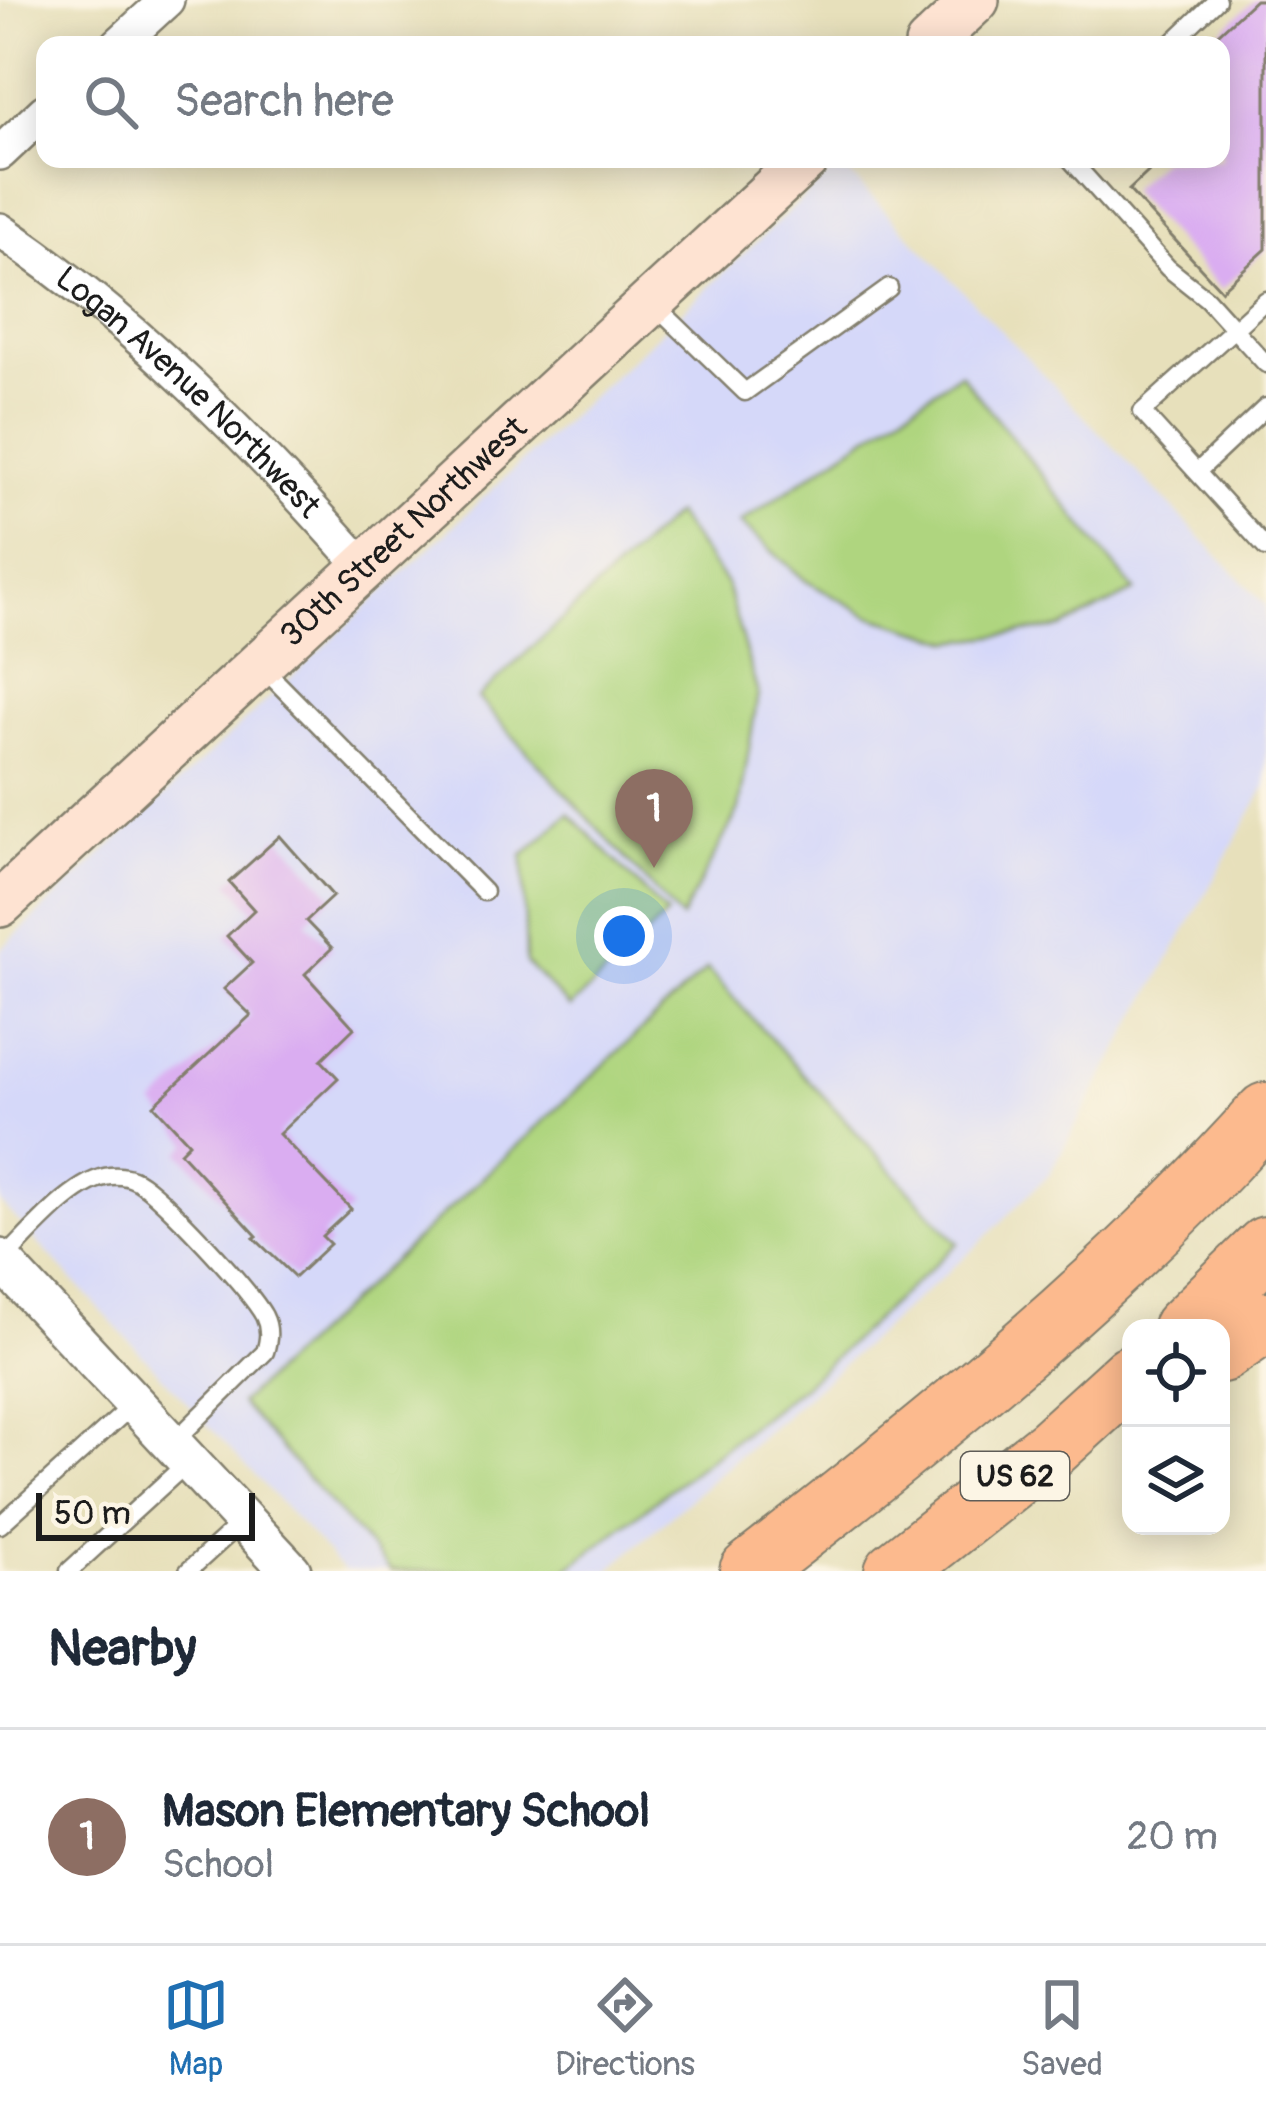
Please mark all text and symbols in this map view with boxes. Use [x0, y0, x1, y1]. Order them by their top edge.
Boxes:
search box [36, 36, 1230, 168]
icon: search [78, 69, 144, 135]
text: Search here [174, 74, 394, 130]
street label: Logan Avenue Northwest [48, 257, 330, 527]
street label: 30th Street Northwest [271, 407, 535, 655]
pin: 1 [615, 769, 693, 868]
your location [594, 906, 654, 966]
map controls [1122, 1319, 1230, 1535]
button: locate [1122, 1319, 1230, 1427]
button: layers [1122, 1427, 1230, 1535]
road number: US 62 [961, 1452, 1069, 1500]
scale bar [36, 1487, 255, 1540]
text: 50 m [54, 1493, 131, 1534]
text: Nearby [48, 1617, 196, 1681]
text: Mason Elementary School [162, 1784, 650, 1840]
text: 1 [79, 1812, 95, 1861]
text: 20 m [1126, 1812, 1218, 1861]
text: School [162, 1840, 274, 1889]
tab: Map [163, 1972, 229, 2085]
tab: Directions [555, 1972, 695, 2085]
tab: Saved [1021, 1972, 1103, 2085]

